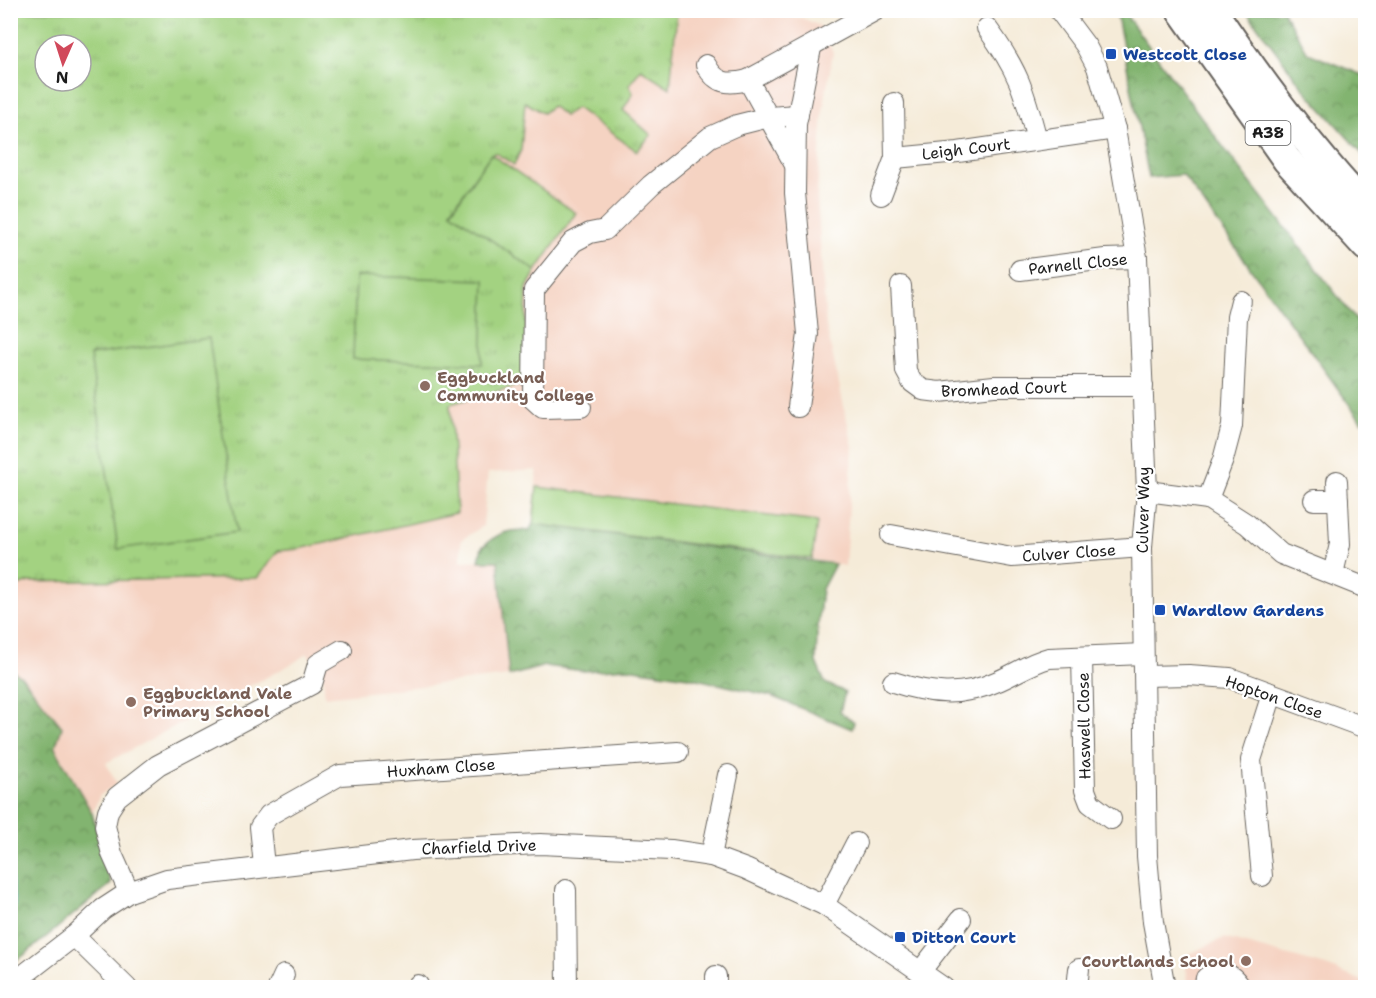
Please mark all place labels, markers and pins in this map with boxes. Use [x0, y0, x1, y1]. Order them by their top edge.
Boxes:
place label: Westcott Close [1123, 44, 1247, 65]
marker: Westcott Close [1104, 47, 1118, 61]
place label: Eggbuckland Community College [437, 367, 595, 406]
marker: Eggbuckland Community College [418, 379, 432, 393]
place label: Wardlow Gardens [1172, 600, 1324, 621]
marker: Wardlow Gardens [1153, 603, 1167, 617]
place label: Eggbuckland Vale Primary School [143, 683, 293, 722]
marker: Eggbuckland Vale Primary School [124, 695, 138, 709]
place label: Ditton Court [912, 927, 1016, 948]
marker: Ditton Court [893, 930, 907, 944]
place label: Courtlands School [1082, 951, 1234, 972]
marker: Courtlands School [1239, 954, 1253, 968]

